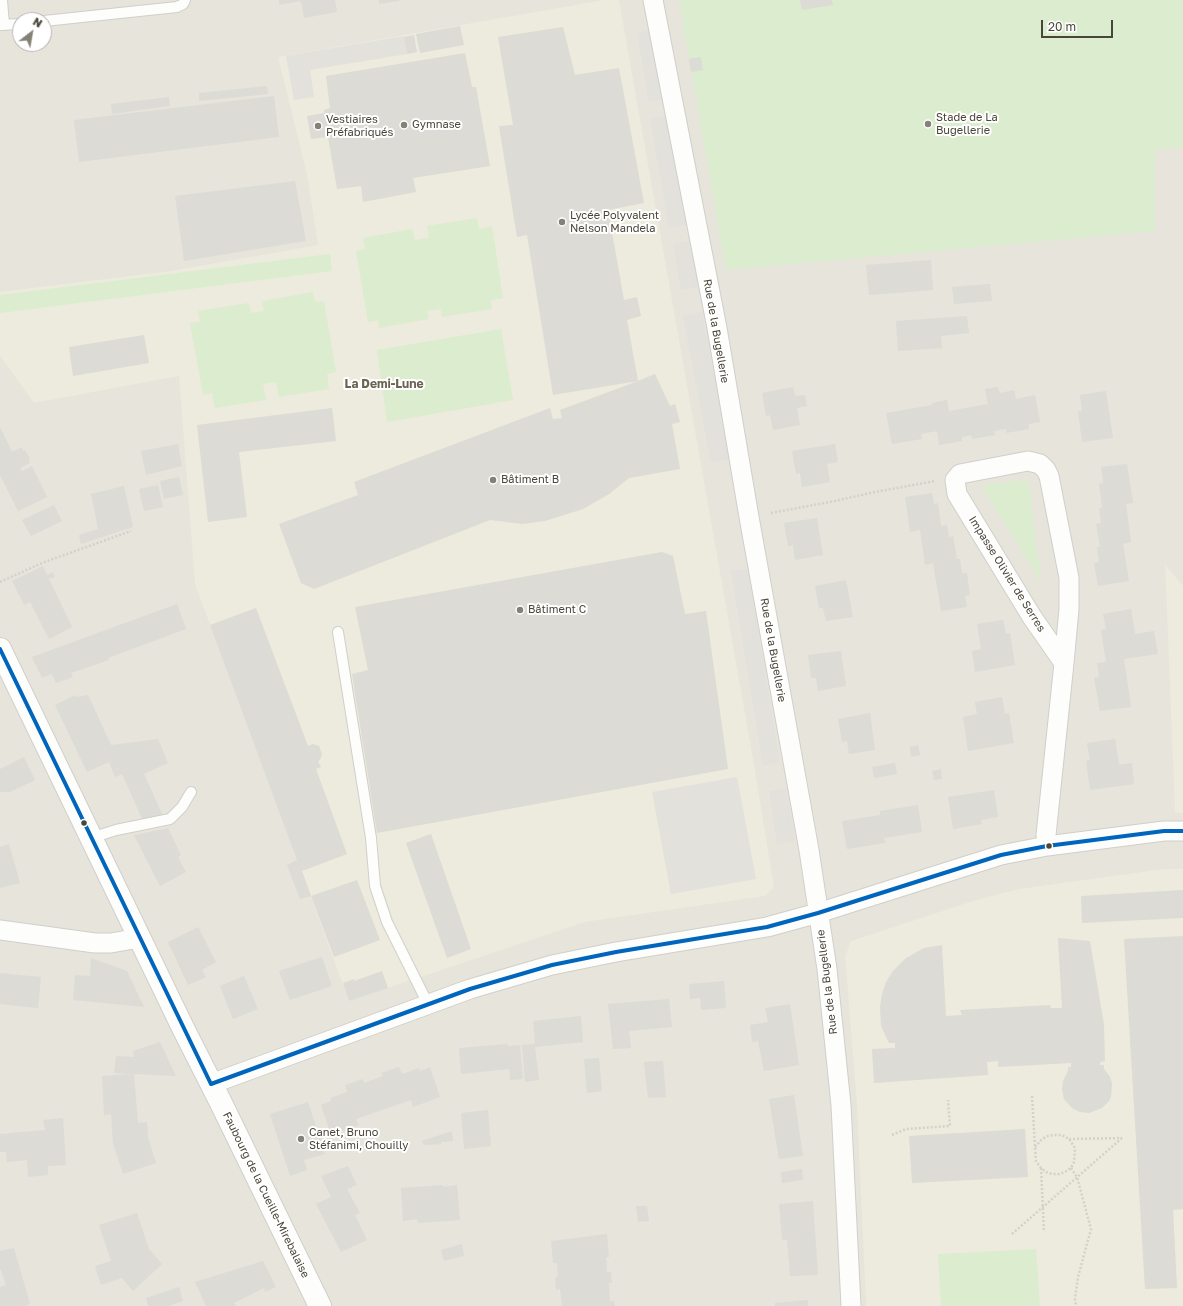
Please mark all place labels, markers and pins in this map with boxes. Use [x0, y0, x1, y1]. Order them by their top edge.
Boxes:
place label: Stade de La Bugellerie [936, 111, 998, 137]
place label: Vestiaires Préfabriqués [326, 113, 393, 139]
place label: Gymnase [412, 118, 461, 132]
marker: Stade de La Bugellerie [923, 119, 933, 129]
marker: Gymnase [399, 120, 409, 130]
marker: Vestiaires Préfabriqués [313, 121, 323, 131]
place label: Lycée Polyvalent Nelson Mandela [570, 209, 659, 235]
marker: Lycée Polyvalent Nelson Mandela [557, 217, 567, 227]
place label: Bâtiment B [501, 473, 559, 487]
marker: Bâtiment B [488, 475, 498, 485]
place label: Bâtiment C [528, 603, 586, 617]
marker: Bâtiment C [515, 605, 525, 615]
unlabelled marker [79, 818, 89, 828]
unlabelled marker [1044, 841, 1054, 851]
place label: Canet, Bruno Stéfanimi, Chouilly [309, 1126, 408, 1152]
marker: Canet, Bruno Stéfanimi, Chouilly [296, 1134, 306, 1144]

